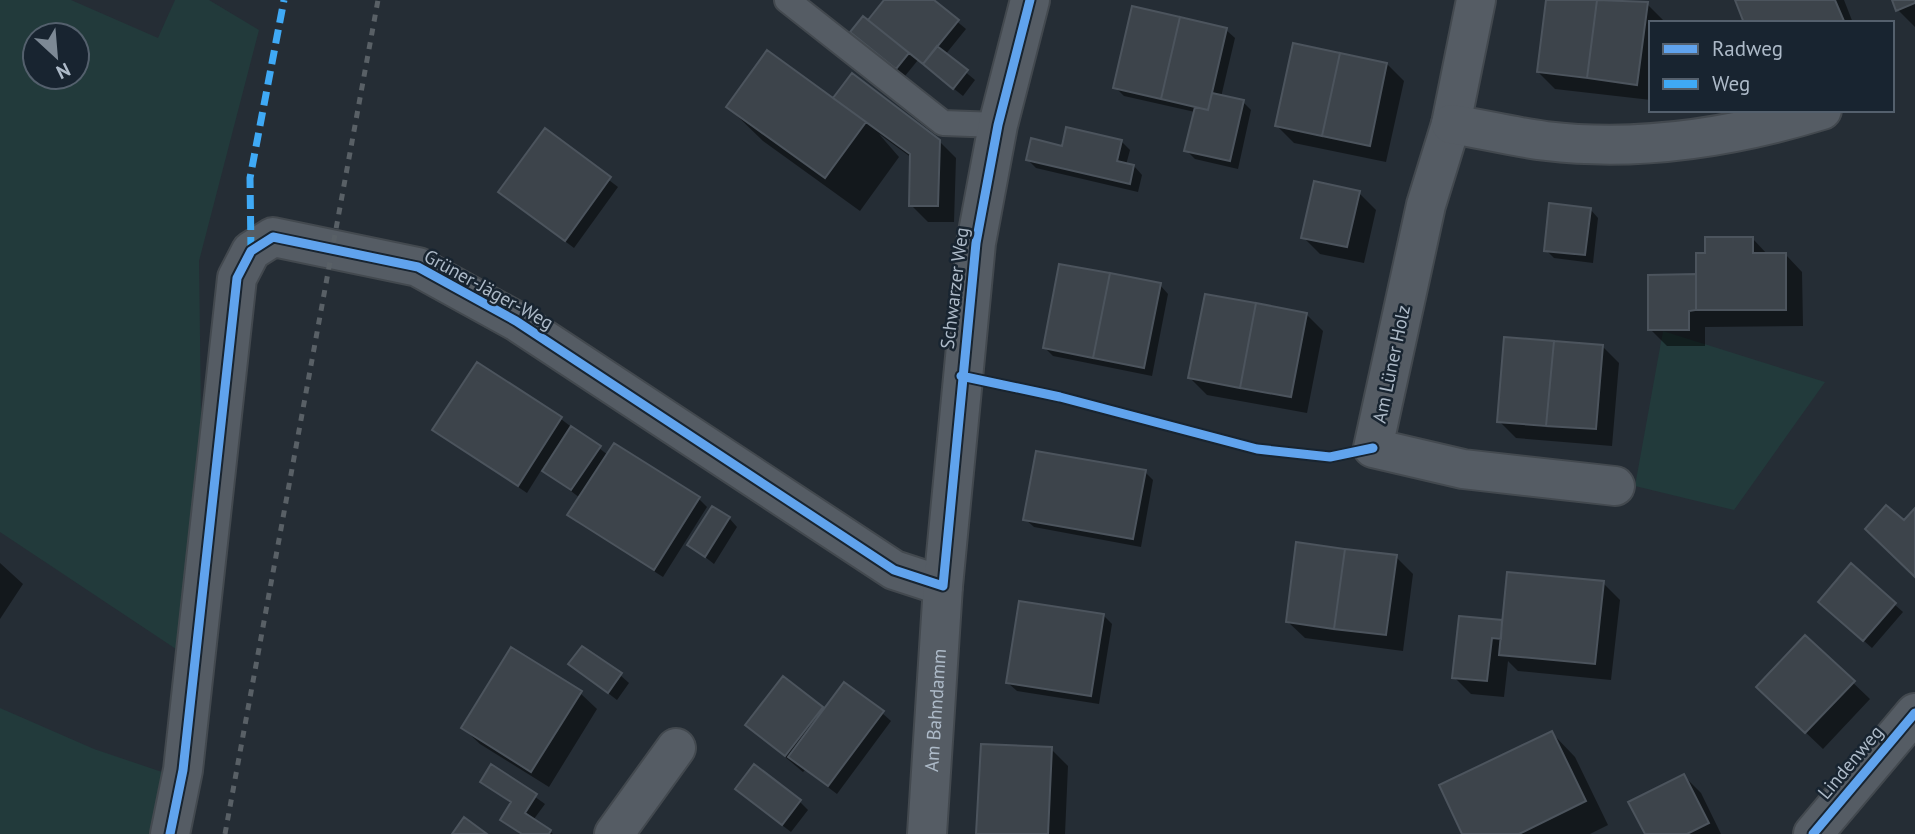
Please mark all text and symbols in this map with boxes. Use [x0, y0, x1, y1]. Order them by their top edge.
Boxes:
north arrow [21, 21, 91, 91]
legend [1649, 21, 1894, 112]
text: Radweg [1712, 35, 1783, 62]
text: N [53, 58, 74, 85]
text: Weg [1712, 70, 1750, 97]
street label: Schwarzer Weg [935, 226, 973, 350]
street label: Grüner-Jäger-Weg [420, 244, 558, 334]
street label: Am Lüner Holz [1367, 303, 1415, 425]
street label: Am Bahndamm [919, 648, 951, 773]
street label: Lindenweg [1812, 720, 1888, 804]

